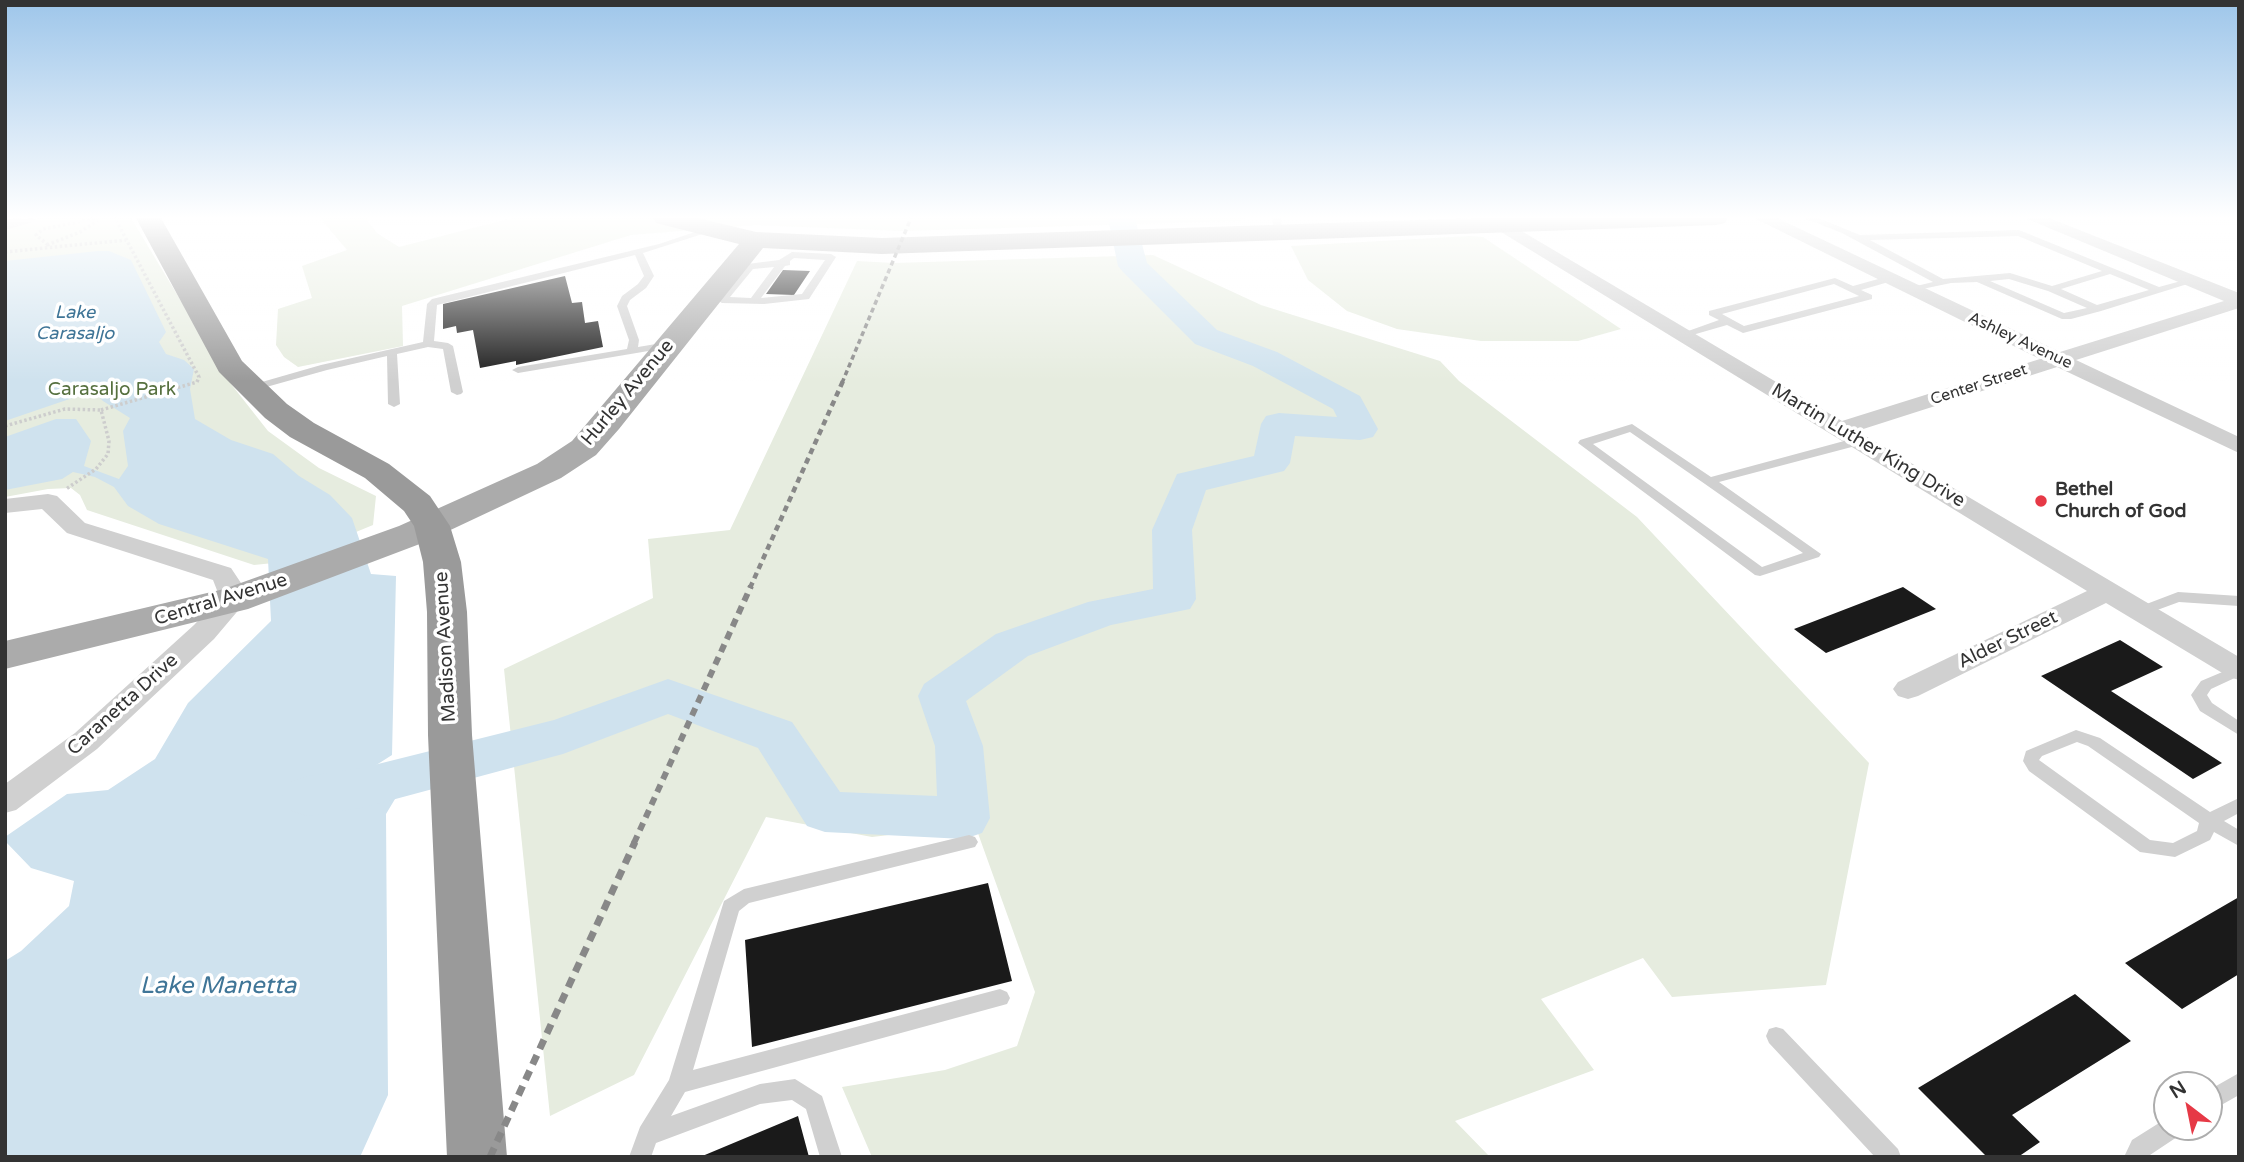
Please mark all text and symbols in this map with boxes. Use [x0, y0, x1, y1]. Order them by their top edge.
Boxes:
water label: Lake Carasaljo [36, 302, 114, 344]
street label: Ashley Avenue [1965, 309, 2075, 373]
street label: Hurley Avenue [577, 335, 679, 451]
street label: Center Street [1928, 360, 2030, 410]
park label: Carasaljo Park [48, 379, 176, 401]
street label: Martin Luther King Drive [1767, 379, 1969, 513]
place label: Bethel Church of God [2055, 479, 2186, 523]
marker: Bethel Church of God [2033, 493, 2049, 509]
street label: Central Avenue [152, 569, 290, 631]
street label: Madison Avenue [431, 571, 461, 723]
street label: Alder Street [1954, 606, 2062, 674]
street label: Caranetta Drive [63, 649, 183, 761]
water label: Lake Manetta [140, 973, 296, 1001]
north arrow [2153, 1071, 2223, 1141]
text: N [2166, 1077, 2190, 1103]

